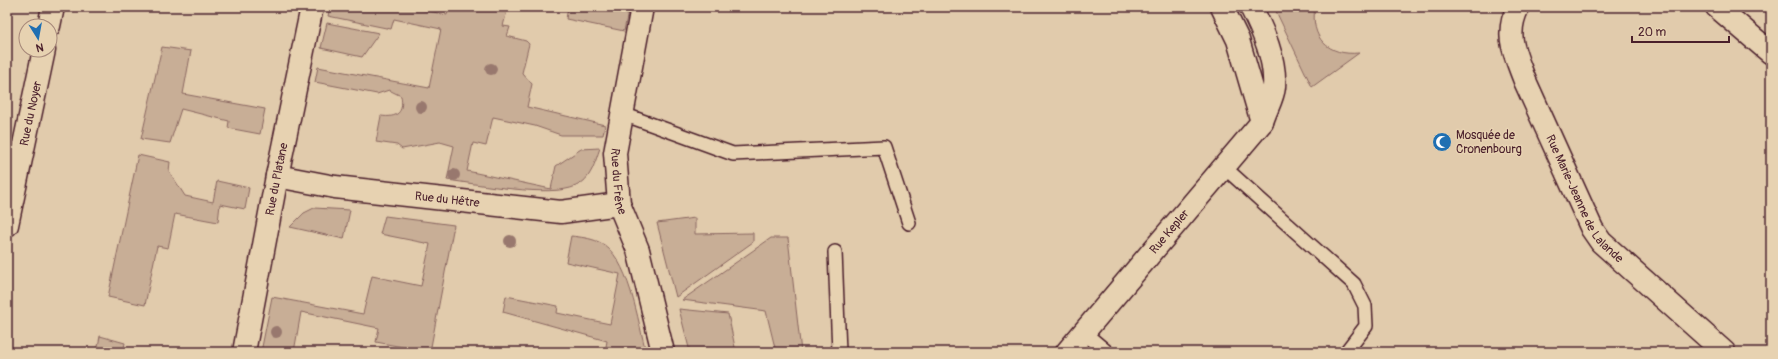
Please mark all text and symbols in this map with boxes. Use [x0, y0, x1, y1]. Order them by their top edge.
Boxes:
north arrow [18, 18, 58, 58]
scale bar [1632, 18, 1729, 44]
text: 20 m [1638, 25, 1667, 40]
text: N [34, 40, 45, 55]
street label: Rue du Noyer [16, 79, 45, 147]
place label: Mosquée de Cronenbourg [1456, 128, 1522, 157]
mosque icon: Mosquée de Cronenbourg [1431, 131, 1453, 153]
street label: Rue Marie-Jeanne de Lalande [1543, 132, 1627, 266]
street label: Rue du Platane [262, 141, 291, 217]
street label: Rue du Frêne [607, 147, 630, 217]
street label: Rue du Hêtre [414, 188, 480, 210]
street label: Rue Kepler [1146, 206, 1193, 257]

